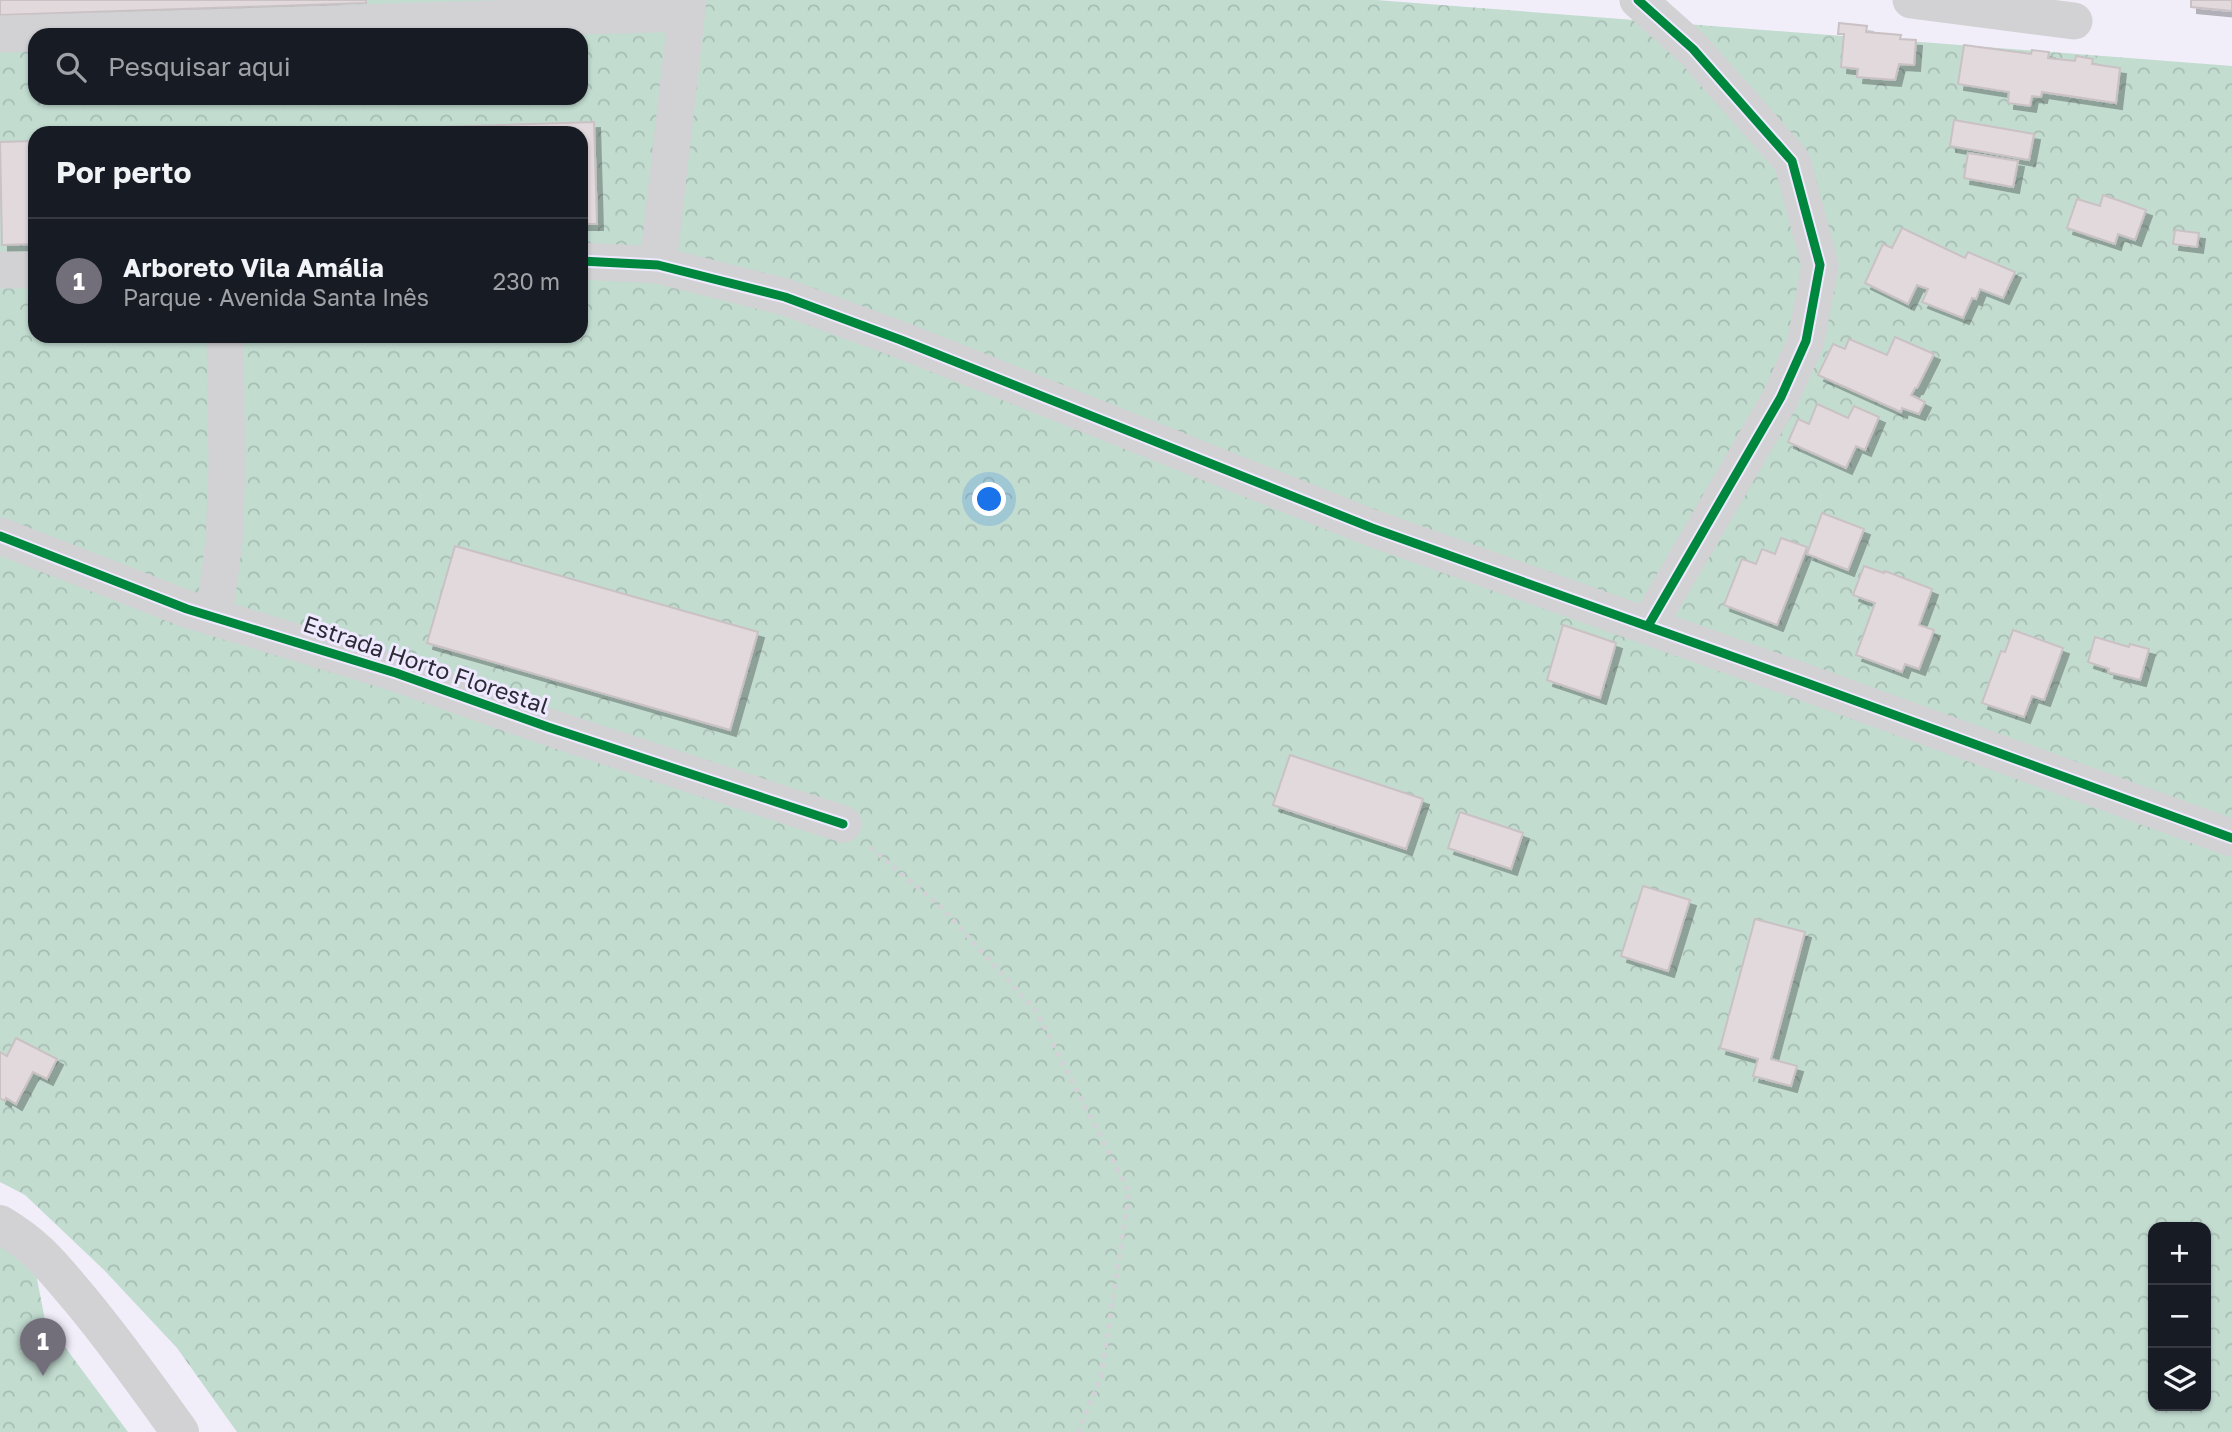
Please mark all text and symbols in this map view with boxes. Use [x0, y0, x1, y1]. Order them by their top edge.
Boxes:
search box [28, 28, 588, 105]
icon: search [52, 48, 90, 86]
text: Pesquisar aqui [108, 51, 291, 82]
text: Por perto [56, 154, 191, 190]
text: Arboreto Vila Amália [123, 252, 384, 283]
text: 1 [73, 267, 85, 295]
text: 230 m [493, 267, 560, 295]
text: Parque · Avenida Santa Inês [123, 283, 429, 311]
your location [972, 482, 1006, 516]
street label: Estrada Horto Florestal [300, 609, 553, 719]
map controls [2148, 1222, 2211, 1411]
button: + [2148, 1222, 2211, 1285]
button: − [2148, 1285, 2211, 1348]
pin: 1 [20, 1318, 66, 1376]
button: layers [2148, 1348, 2211, 1411]

